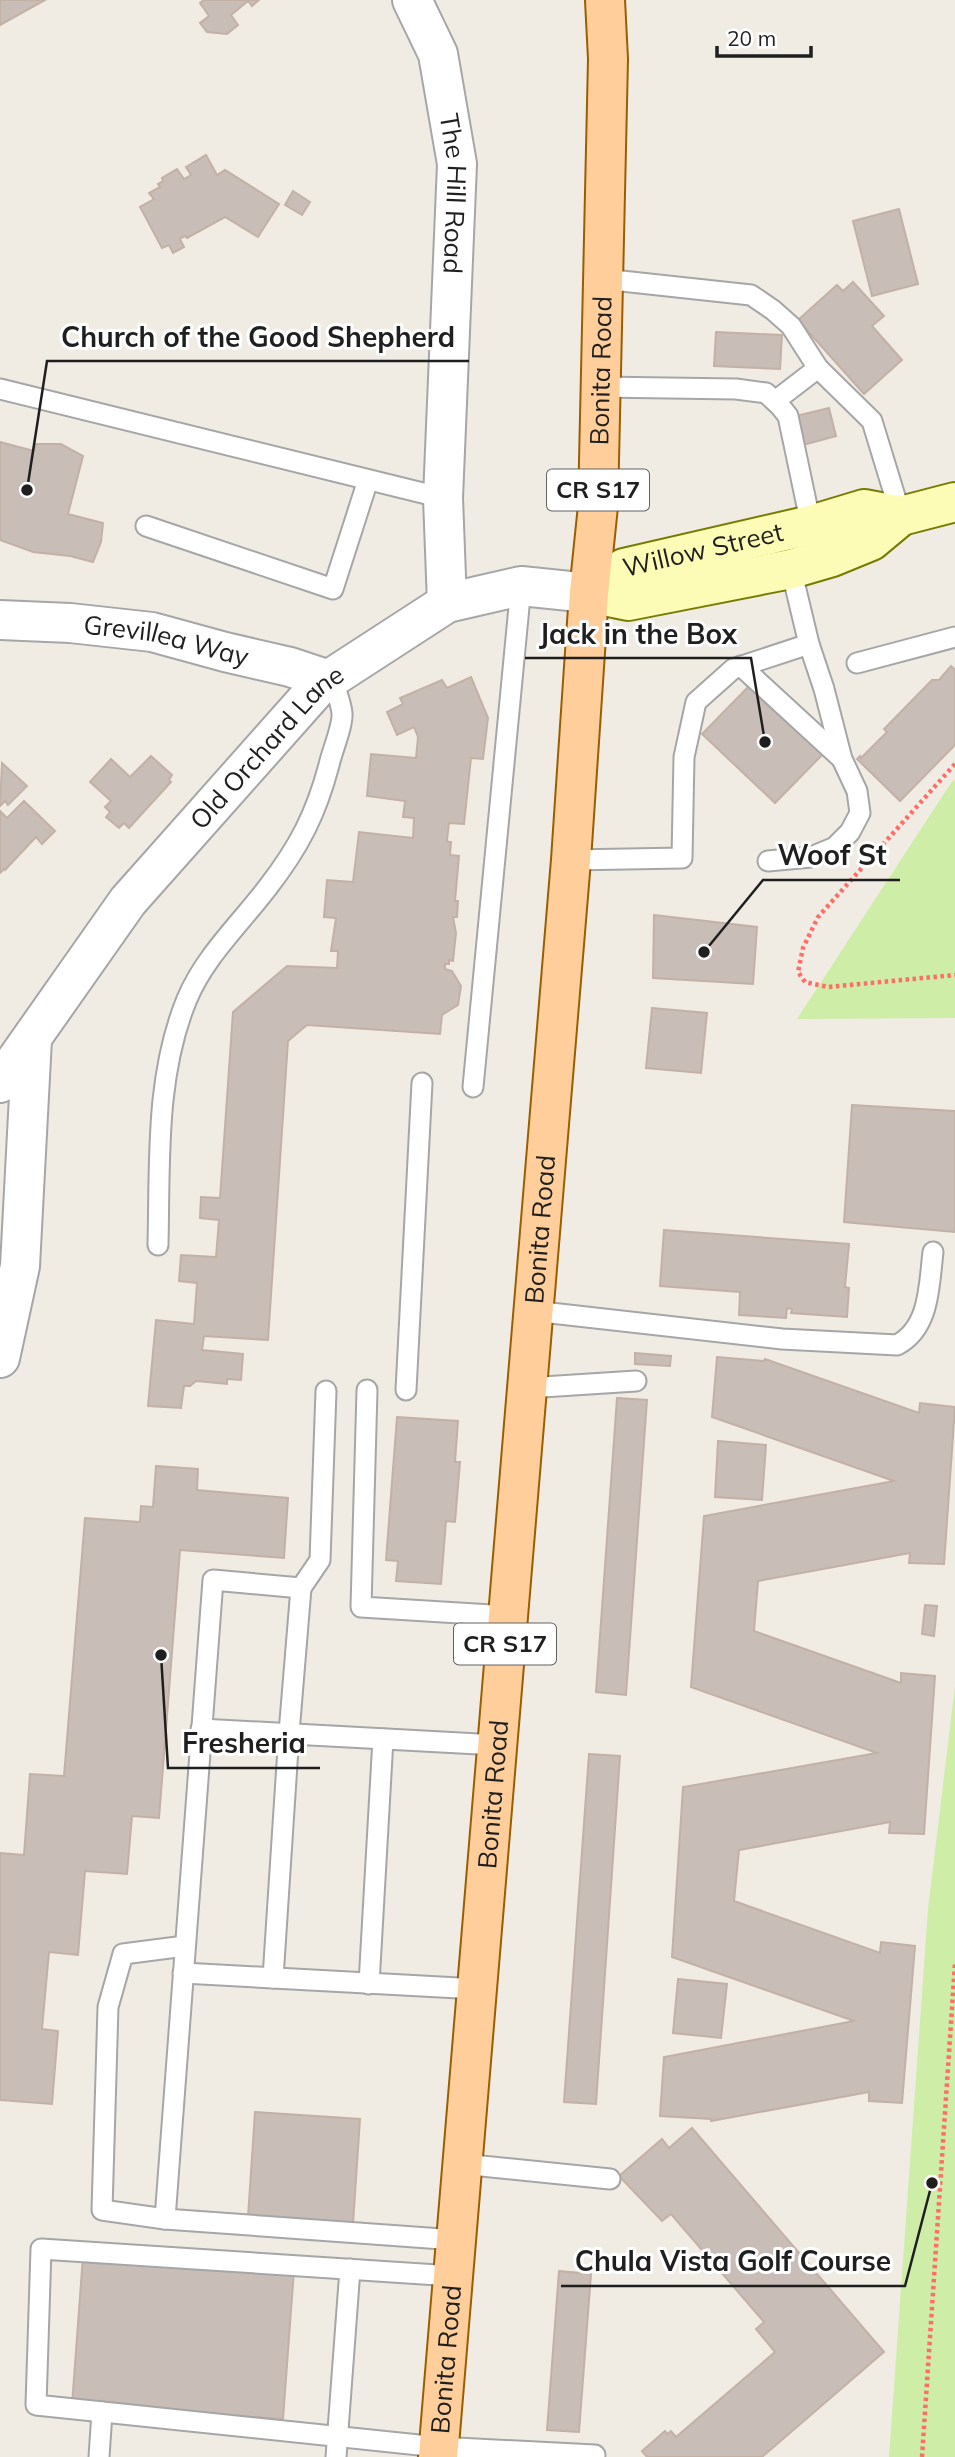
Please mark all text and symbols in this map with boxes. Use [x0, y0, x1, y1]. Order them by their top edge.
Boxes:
scale bar [717, 14, 811, 58]
text: 20 m [727, 25, 776, 51]
street label: The Hill Road [433, 111, 474, 275]
street label: Bonita Road [582, 296, 619, 446]
callout: Church of the Good Shepherd [47, 312, 469, 361]
text: Church of the Good Shepherd [61, 319, 455, 354]
road number: CR S17 [547, 470, 649, 510]
street label: Willow Street [619, 515, 786, 584]
street label: Grevillea Way [82, 608, 252, 673]
callout: Jack in the Box [525, 609, 751, 658]
text: Jack in the Box [539, 616, 738, 651]
street label: Old Orchard Lane [182, 657, 350, 836]
callout: Woof St [763, 831, 900, 880]
text: Woof St [777, 837, 887, 872]
street label: Bonita Road [517, 1153, 562, 1305]
road number: CR S17 [454, 1624, 556, 1664]
street label: Bonita Road [470, 1718, 515, 1870]
callout: Fresheria [168, 1719, 320, 1768]
text: Fresheria [182, 1725, 306, 1760]
callout: Chula Vista Golf Course [561, 2237, 905, 2286]
text: Chula Vista Golf Course [575, 2243, 891, 2278]
street label: Bonita Road [423, 2284, 468, 2435]

